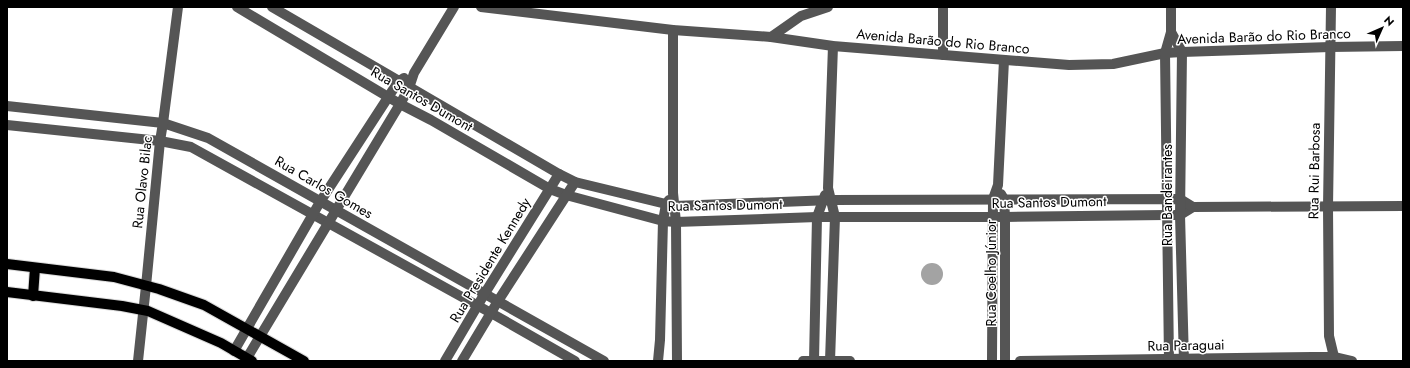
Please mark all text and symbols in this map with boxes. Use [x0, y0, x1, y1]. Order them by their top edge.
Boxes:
north arrow [1362, 8, 1402, 48]
text: N [1380, 12, 1398, 30]
street label: Avenida Barão do Rio Branco [856, 23, 1031, 59]
street label: Avenida Barão do Rio Branco [1177, 23, 1352, 49]
street label: Rua Santos Dumont [367, 62, 477, 137]
street label: Rua Rui Barbosa [1303, 123, 1325, 219]
street label: Rua Olavo Bilac [127, 135, 157, 229]
street label: Rua Bandeirantes [1157, 144, 1177, 246]
street label: Rua Carlos Gomes [271, 151, 377, 223]
street label: Rua Santos Dumont [991, 191, 1107, 213]
street label: Rua Presidente Kennedy [445, 193, 536, 326]
street label: Rua Santos Dumont [667, 194, 783, 216]
street label: Rua Coelho Júnior [981, 219, 1001, 327]
street label: Rua Paraguai [1147, 334, 1225, 356]

